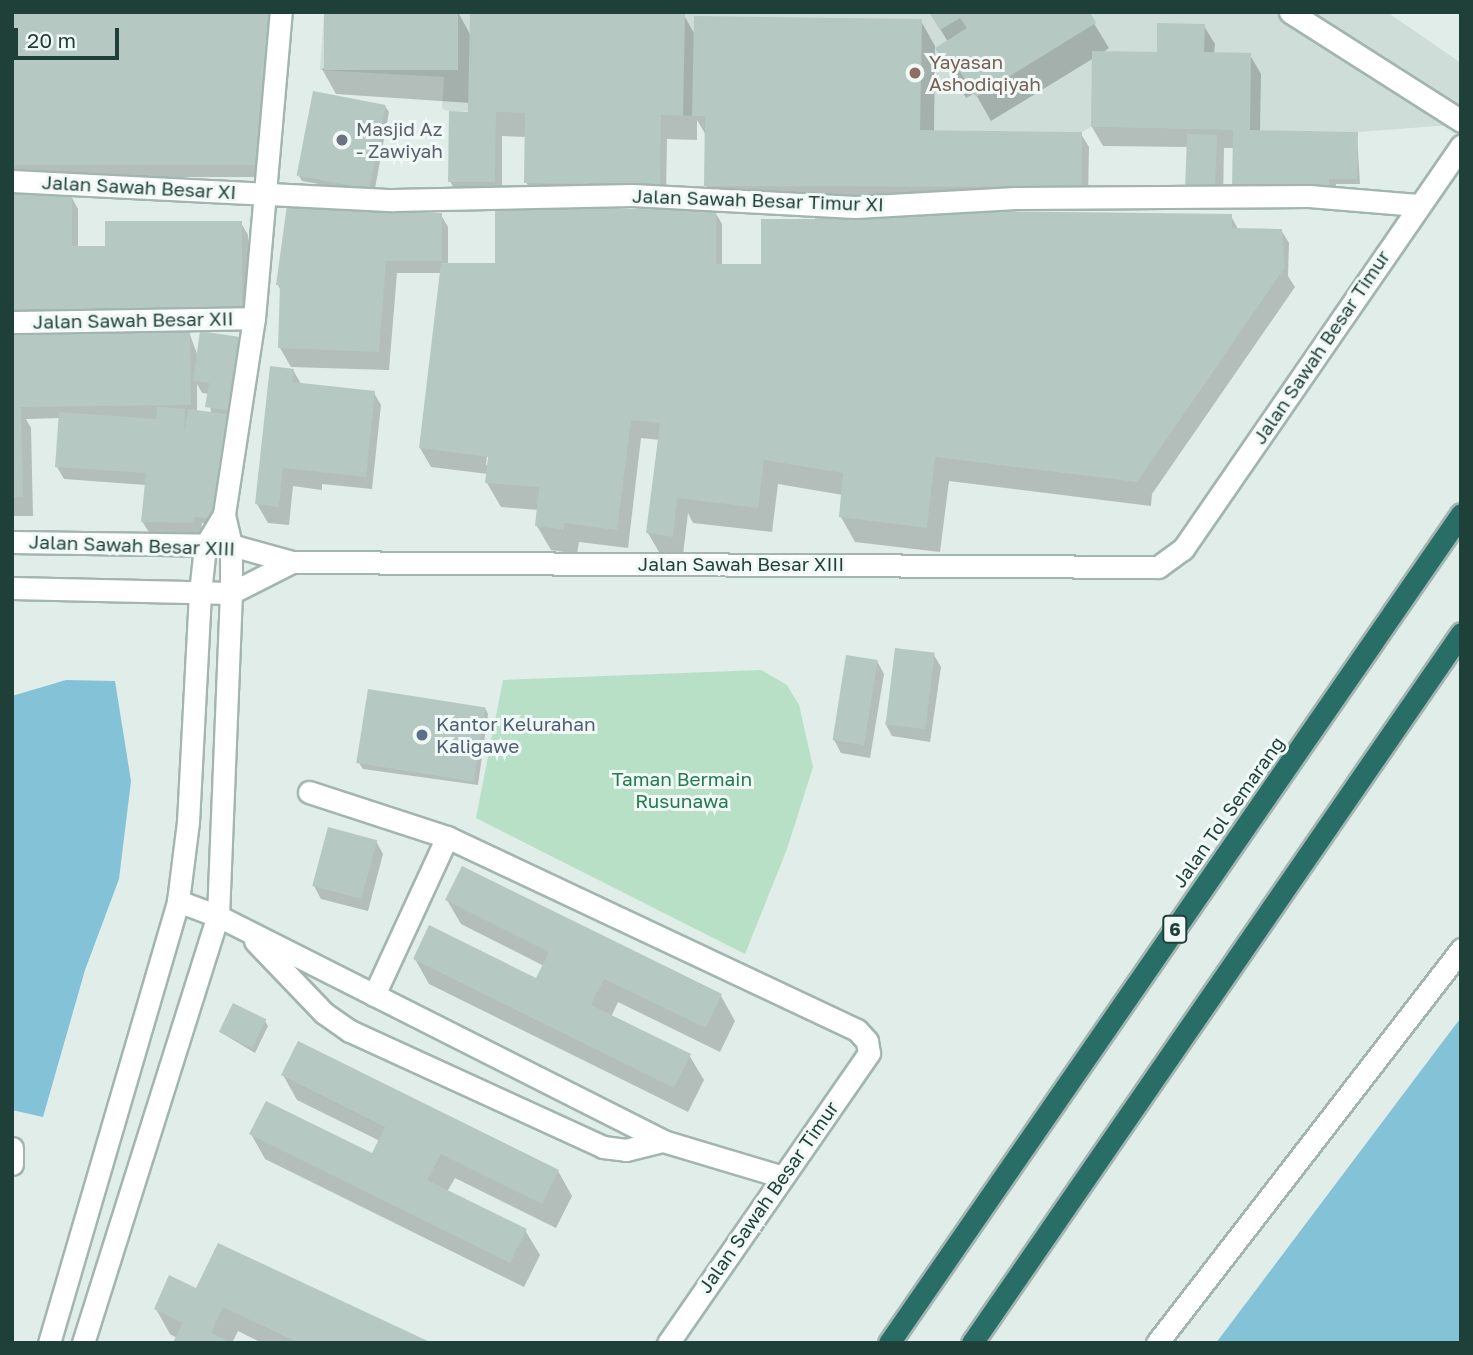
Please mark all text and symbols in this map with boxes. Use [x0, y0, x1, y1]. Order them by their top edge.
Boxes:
scale bar [18, 14, 122, 58]
text: 20 m [27, 27, 76, 53]
place label: Yayasan Ashodiqiyah [929, 51, 1041, 95]
marker: Yayasan Ashodiqiyah [907, 65, 923, 81]
place label: Masjid Az - Zawiyah [356, 118, 443, 162]
marker: Masjid Az - Zawiyah [334, 132, 350, 148]
street label: Jalan Sawah Besar XI [41, 171, 237, 203]
street label: Jalan Sawah Besar Timur XI [632, 184, 884, 216]
street label: Jalan Sawah Besar Timur [1248, 246, 1394, 448]
street label: Jalan Sawah Besar XII [33, 307, 233, 333]
street label: Jalan Sawah Besar XIII [28, 530, 236, 560]
street label: Jalan Sawah Besar XIII [638, 553, 844, 575]
place label: Kantor Kelurahan Kaligawe [436, 713, 596, 757]
marker: Kantor Kelurahan Kaligawe [414, 727, 430, 743]
street label: Jalan Tol Semarang [1167, 732, 1289, 892]
park label: Taman Bermain Rusunawa [612, 768, 752, 812]
road number: 6 [1161, 914, 1189, 944]
street label: Jalan Sawah Besar Timur [693, 1097, 843, 1297]

